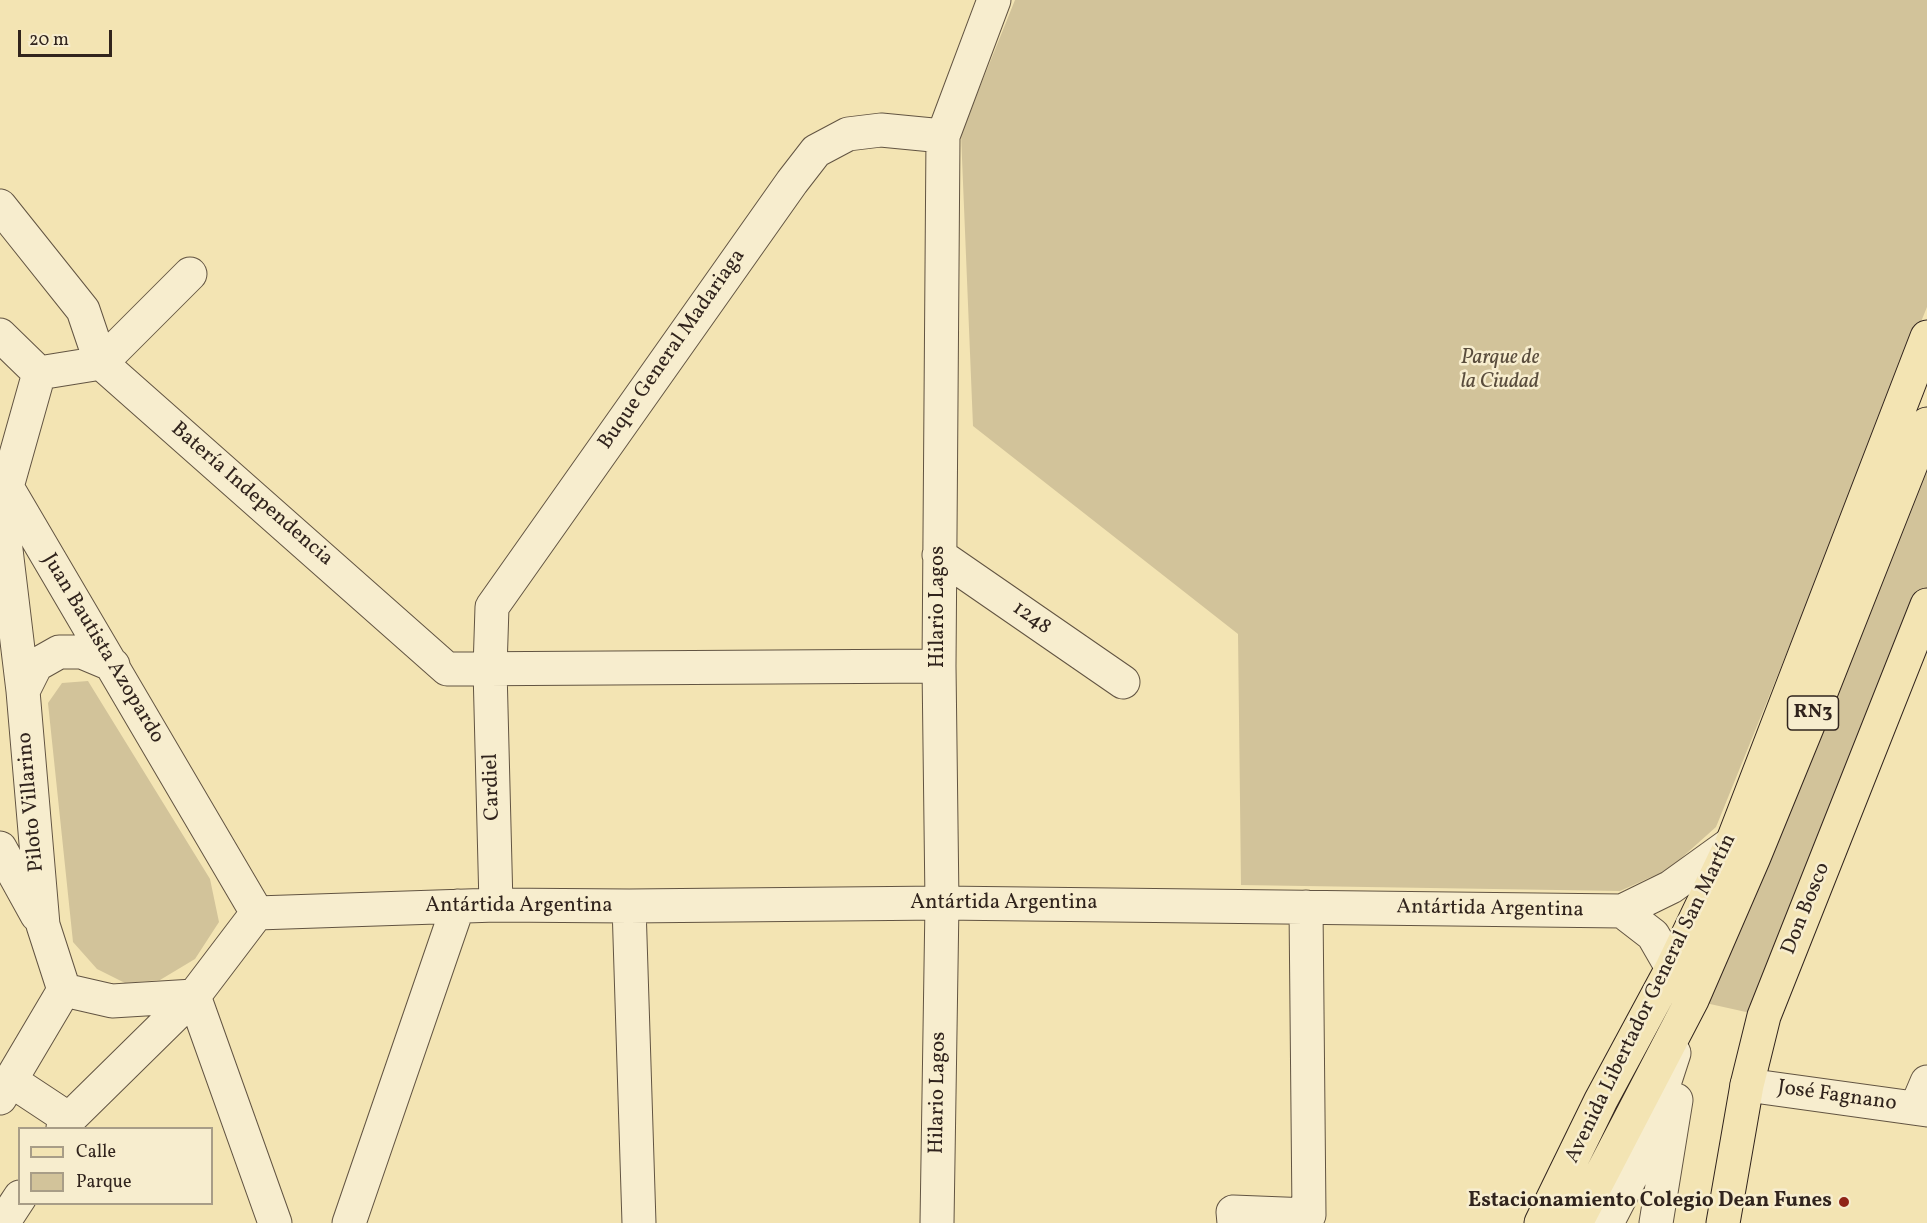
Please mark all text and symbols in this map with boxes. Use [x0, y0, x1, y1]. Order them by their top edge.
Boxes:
scale bar [21, 18, 116, 56]
text: 20 m [29, 28, 69, 53]
street label: Buque General Madariaga [594, 245, 752, 455]
park label: Parque de la Ciudad [1461, 346, 1539, 396]
street label: Batería Independencia [165, 418, 337, 572]
street label: Hilario Lagos [926, 546, 952, 668]
street label: Juan Bautista Azopardo [35, 550, 169, 748]
street label: 1248 [1007, 597, 1055, 641]
road number: RN3 [1788, 696, 1838, 730]
street label: Piloto Villarino [13, 731, 51, 873]
street label: Cardiel [479, 753, 507, 821]
street label: Avenida Libertador General San Martín [1561, 830, 1743, 1168]
street label: Don Bosco [1777, 859, 1837, 959]
street label: Antártida Argentina [910, 891, 1098, 917]
street label: Antártida Argentina [425, 894, 613, 920]
street label: Antártida Argentina [1396, 896, 1584, 924]
street label: Hilario Lagos [925, 1032, 953, 1154]
street label: José Fagnano [1776, 1076, 1898, 1118]
legend [18, 1127, 213, 1205]
text: Calle [76, 1140, 116, 1165]
text: Parque [76, 1170, 131, 1195]
place label: Estacionamiento Colegio Dean Funes [1468, 1189, 1832, 1215]
marker: Estacionamiento Colegio Dean Funes [1837, 1195, 1851, 1209]

